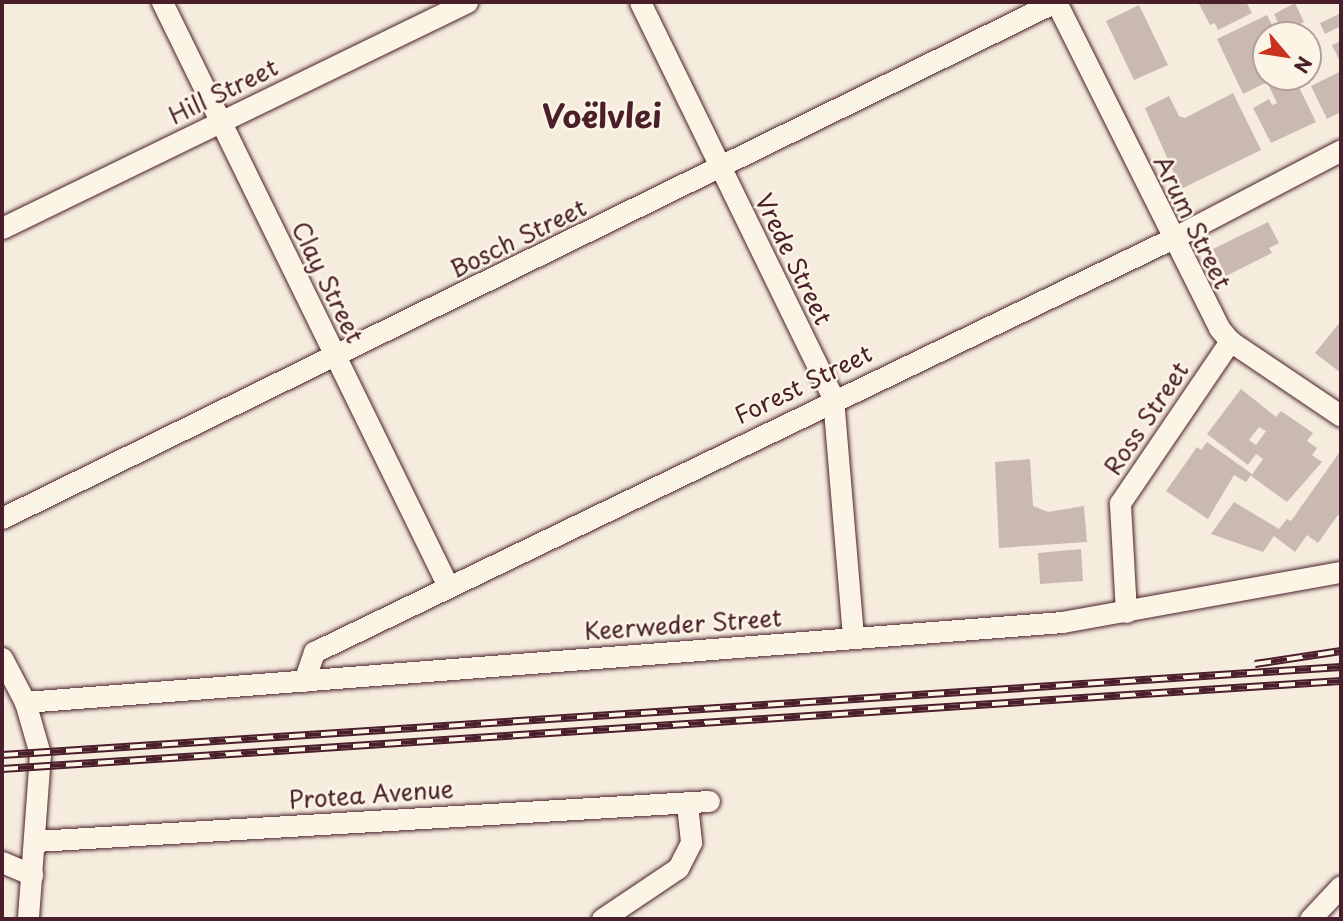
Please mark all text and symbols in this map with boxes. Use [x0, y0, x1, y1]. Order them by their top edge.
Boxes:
north arrow [1252, 21, 1322, 91]
street label: Hill Street [164, 52, 282, 130]
text: N [1288, 52, 1320, 79]
district label: Voëlvlei [542, 96, 662, 134]
street label: Arum Street [1148, 150, 1238, 294]
street label: Vrede Street [749, 188, 839, 330]
street label: Bosch Street [446, 193, 590, 283]
street label: Clay Street [286, 216, 370, 348]
street label: Forest Street [729, 338, 877, 430]
street label: Ross Street [1098, 356, 1194, 480]
street label: Keerweder Street [582, 603, 784, 645]
street label: Protea Avenue [287, 774, 455, 814]

